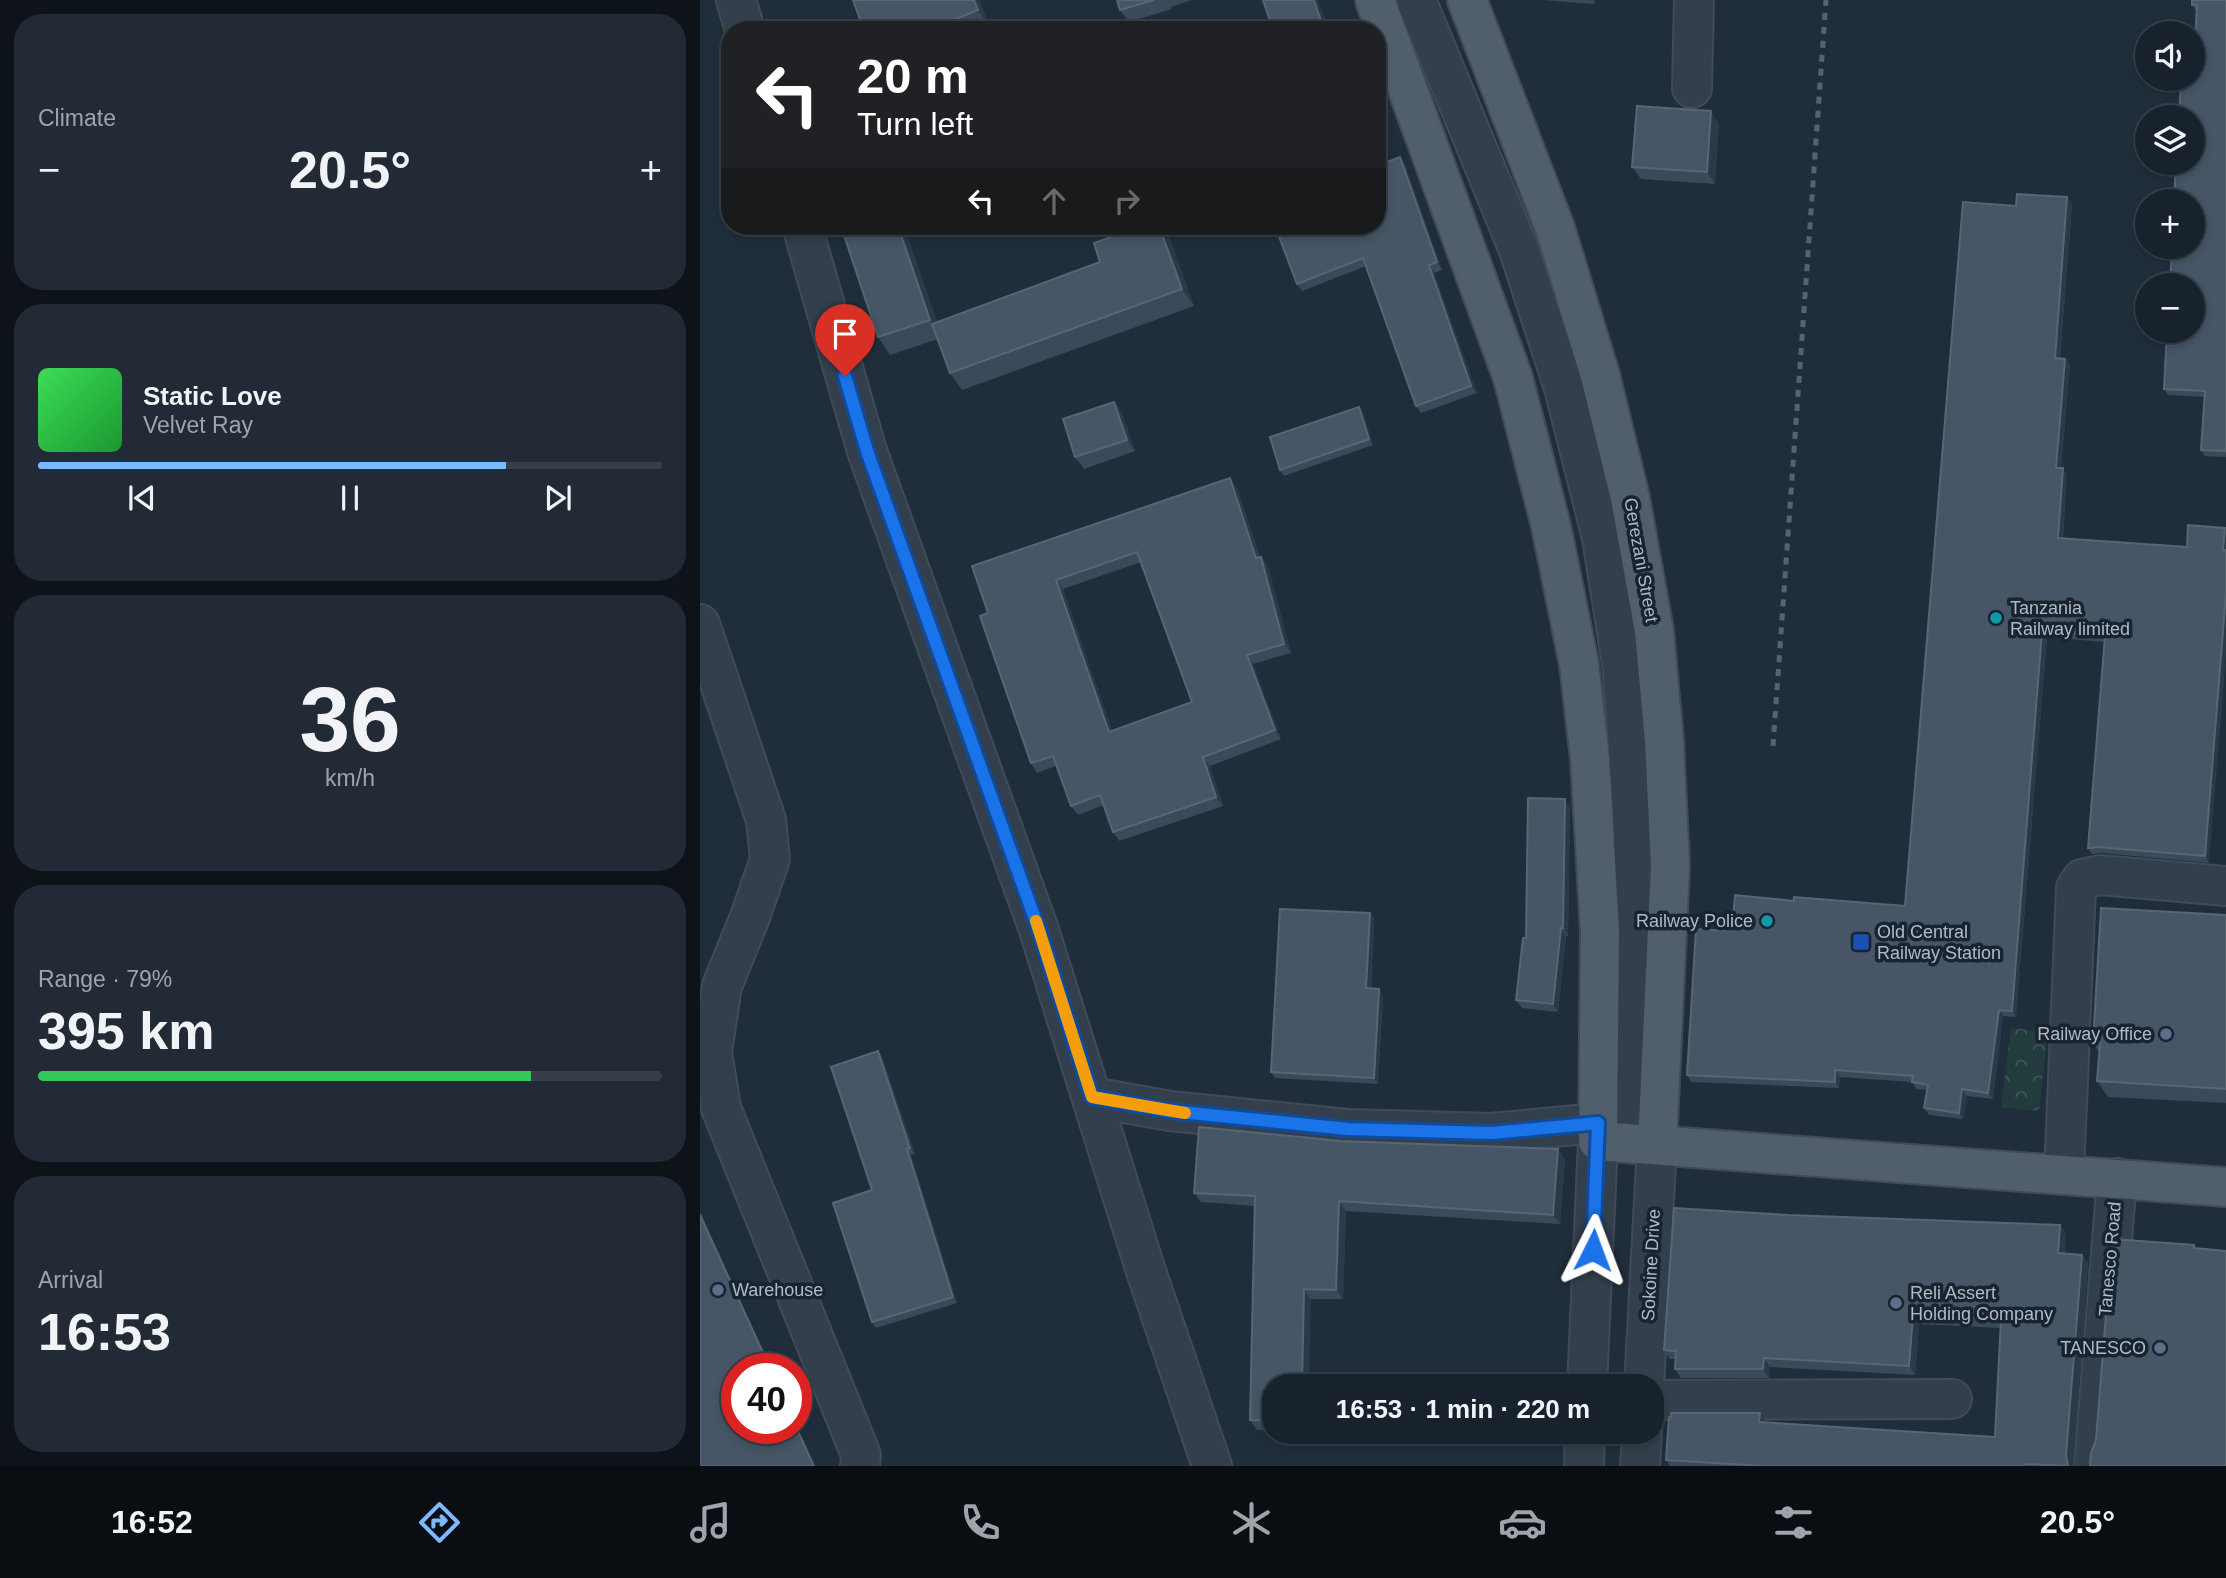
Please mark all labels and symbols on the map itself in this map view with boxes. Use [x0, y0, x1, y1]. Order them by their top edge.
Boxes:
pin [815, 304, 875, 376]
street label: Gerezani Street [1620, 496, 1662, 624]
place label: Tanzania Railway limited [2010, 598, 2130, 639]
marker: Tanzania Railway limited [1988, 610, 2004, 626]
place label: Railway Police [1636, 911, 1753, 931]
marker: Railway Police [1759, 913, 1775, 929]
place label: Old Central Railway Station [1877, 922, 2001, 963]
marker: Old Central Railway Station [1851, 932, 1871, 952]
place label: Railway Office [2037, 1024, 2152, 1044]
marker: Railway Office [2158, 1026, 2174, 1042]
street label: Tanesco Road [2095, 1201, 2125, 1317]
street label: Sokoine Drive [1638, 1209, 1664, 1321]
position arrow [1556, 1213, 1630, 1287]
place label: Warehouse [732, 1280, 823, 1300]
marker: Warehouse [710, 1282, 726, 1298]
place label: Reli Assert Holding Company [1910, 1283, 2053, 1324]
marker: Reli Assert Holding Company [1888, 1295, 1904, 1311]
place label: TANESCO [2060, 1338, 2146, 1358]
marker: TANESCO [2152, 1340, 2168, 1356]
speed limit sign: 40 [721, 1353, 812, 1444]

